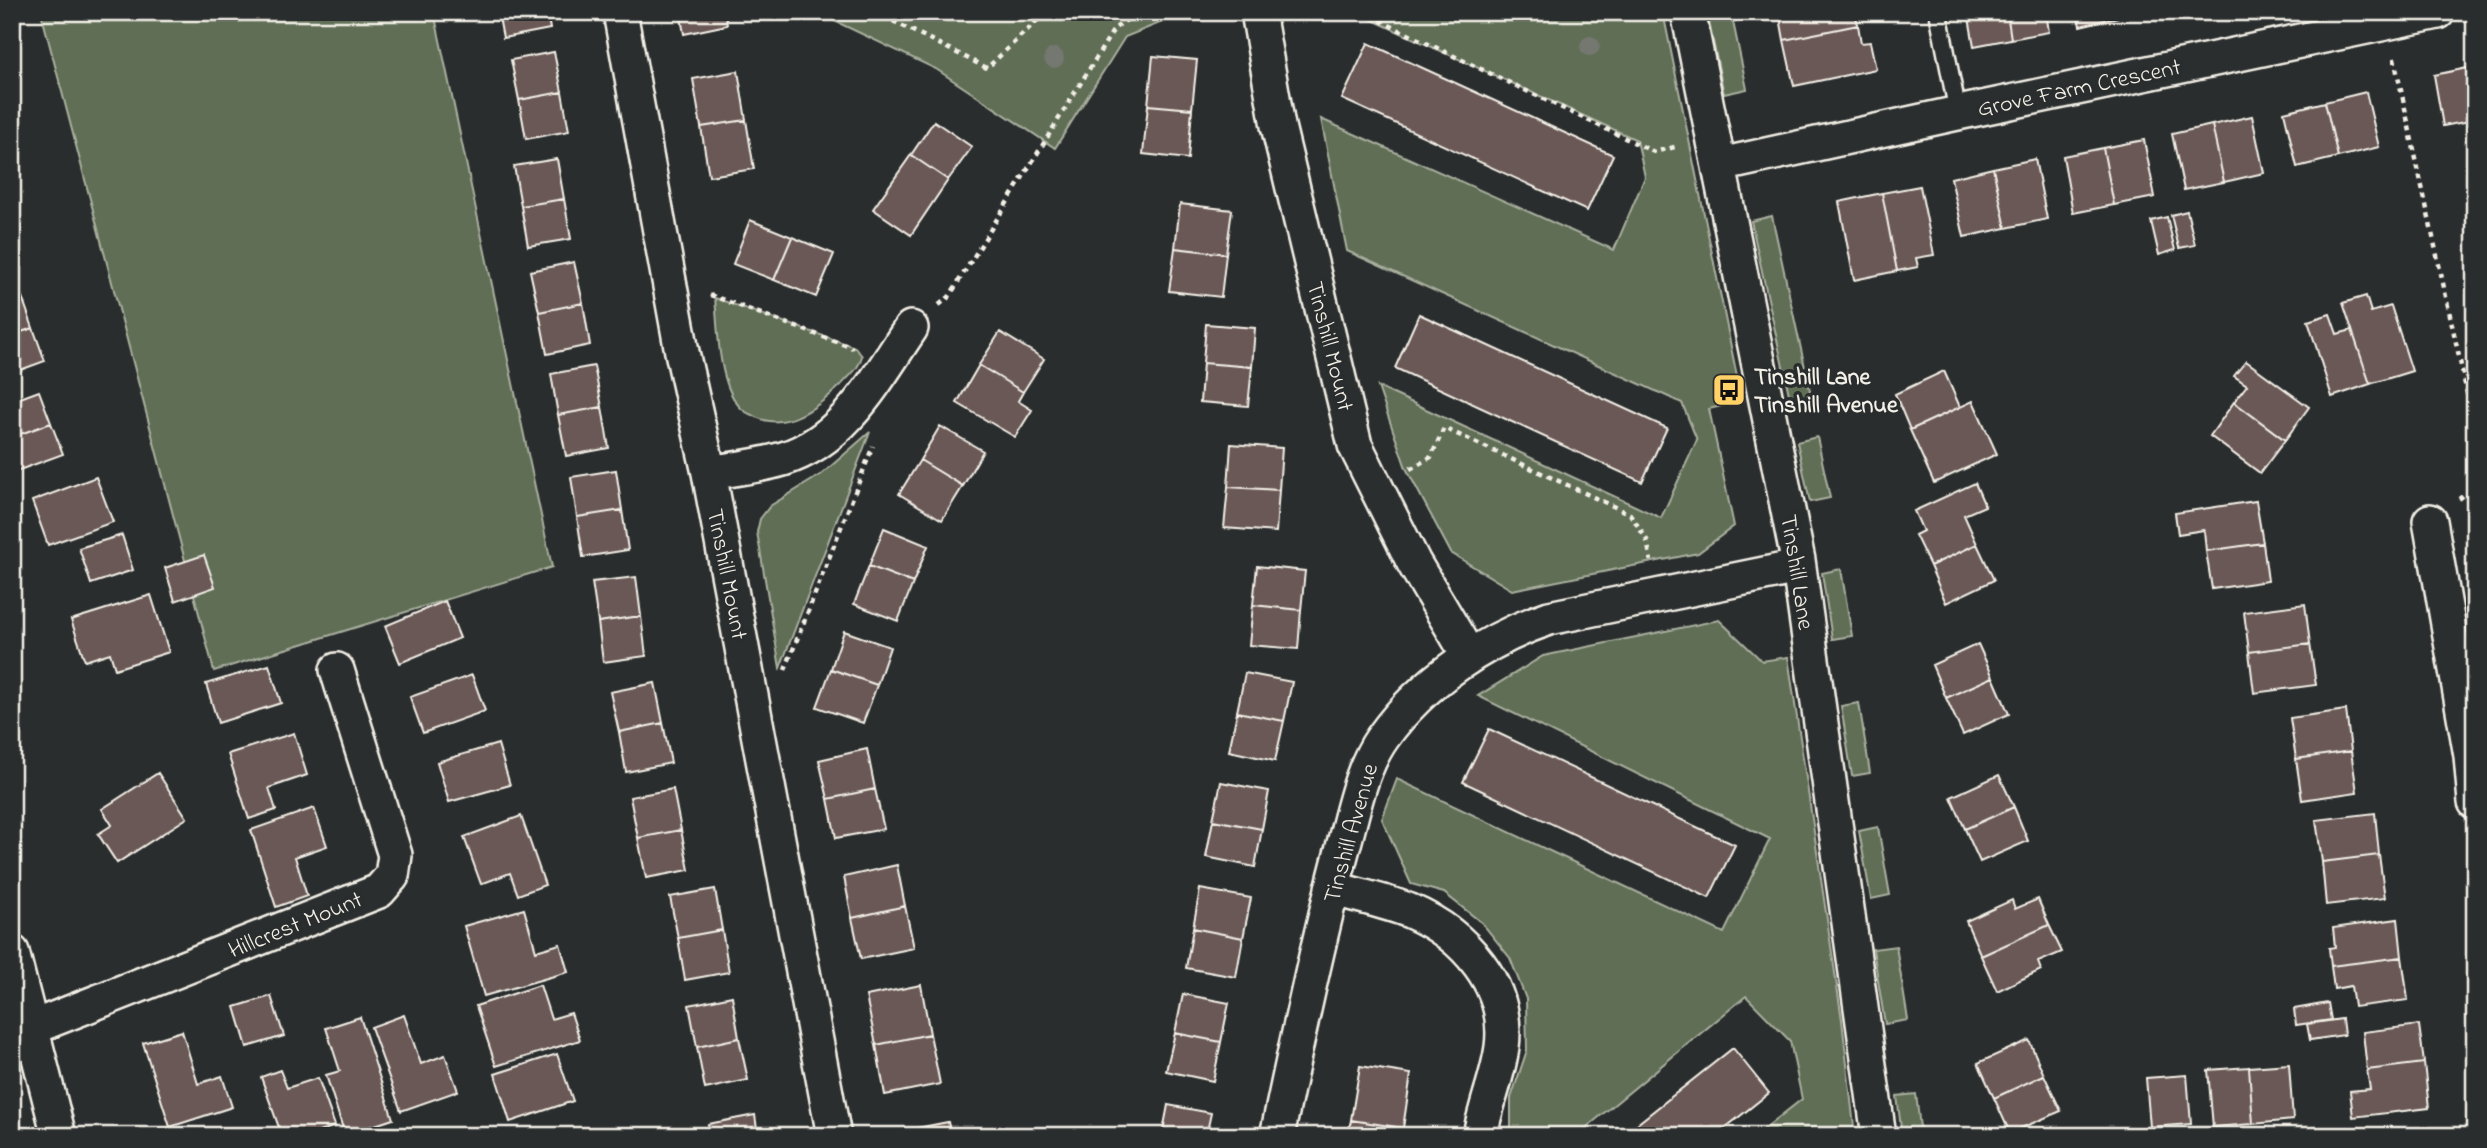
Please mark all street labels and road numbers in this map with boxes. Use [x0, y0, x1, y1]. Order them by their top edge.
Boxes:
street label: Grove Farm Crescent [1975, 51, 2184, 128]
street label: Tinshill Mount [1296, 278, 1362, 415]
street label: Tinshill Mount [696, 506, 755, 643]
street label: Tinshill Lane [1769, 512, 1822, 633]
street label: Tinshill Avenue [1316, 760, 1389, 908]
street label: Hillcrest Mount [224, 883, 368, 969]

